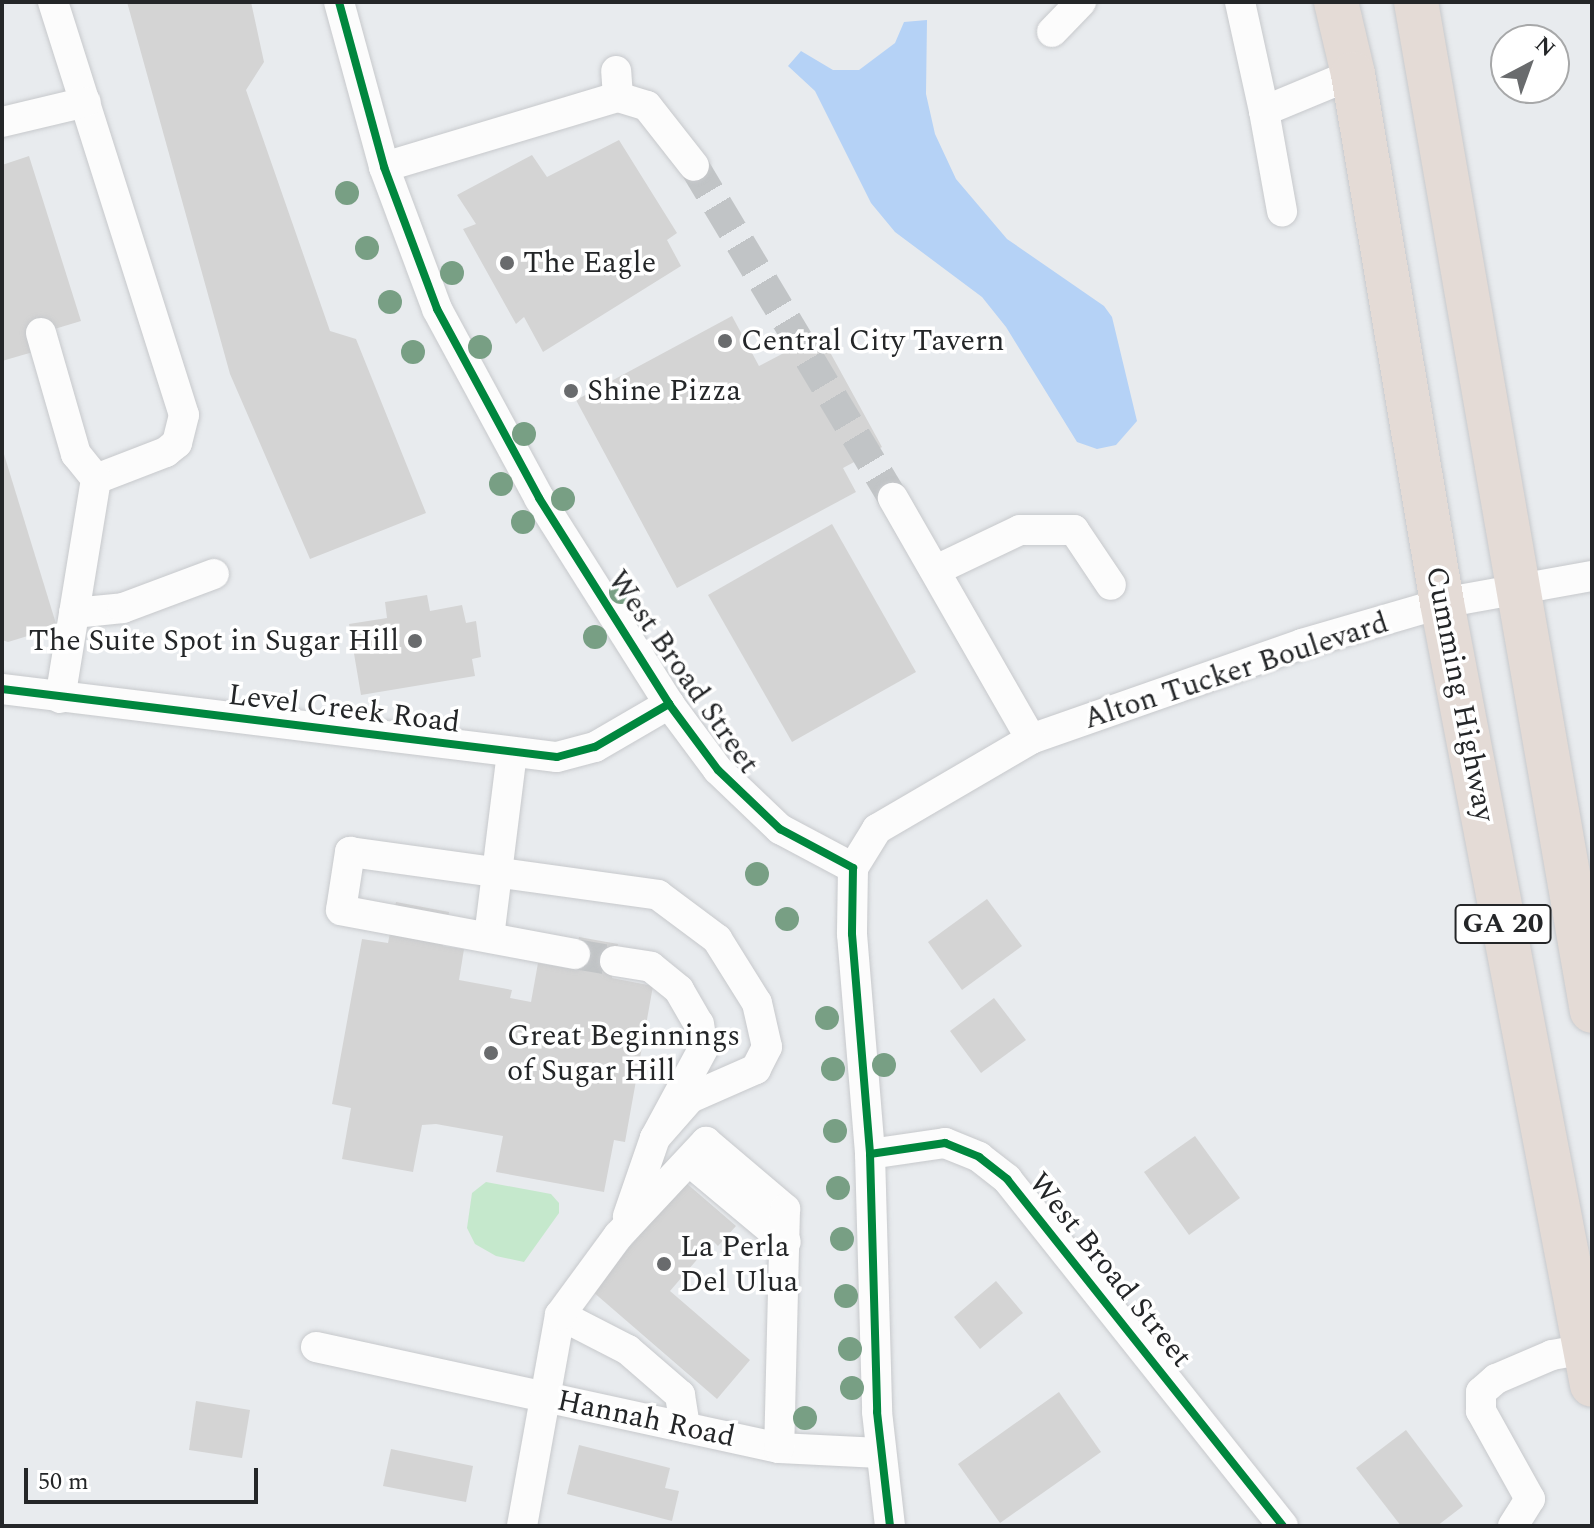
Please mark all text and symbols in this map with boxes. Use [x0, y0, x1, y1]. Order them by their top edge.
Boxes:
north arrow [1490, 24, 1570, 104]
text: N [1527, 29, 1562, 65]
place label: The Eagle [523, 245, 656, 281]
marker: The Eagle [498, 254, 516, 272]
place label: Central City Tavern [741, 323, 1004, 359]
marker: Central City Tavern [716, 332, 734, 350]
place label: Shine Pizza [587, 373, 741, 409]
marker: Shine Pizza [562, 382, 580, 400]
street label: West Broad Street [599, 563, 767, 781]
street label: Cumming Highway [1418, 563, 1502, 825]
street label: Alton Tucker Boulevard [1079, 605, 1393, 737]
place label: The Suite Spot in Sugar Hill [29, 623, 399, 659]
marker: The Suite Spot in Sugar Hill [406, 632, 424, 650]
street label: Level Creek Road [226, 677, 462, 741]
road number: GA 20 [1453, 900, 1553, 948]
place label: Great Beginnings of Sugar Hill [507, 1018, 740, 1088]
marker: Great Beginnings of Sugar Hill [482, 1044, 500, 1062]
street label: West Broad Street [1021, 1165, 1199, 1375]
place label: La Perla Del Ulua [680, 1229, 798, 1300]
marker: La Perla Del Ulua [655, 1255, 673, 1273]
street label: Hannah Road [554, 1383, 738, 1455]
scale bar [28, 1452, 262, 1502]
text: 50 m [38, 1464, 89, 1500]

